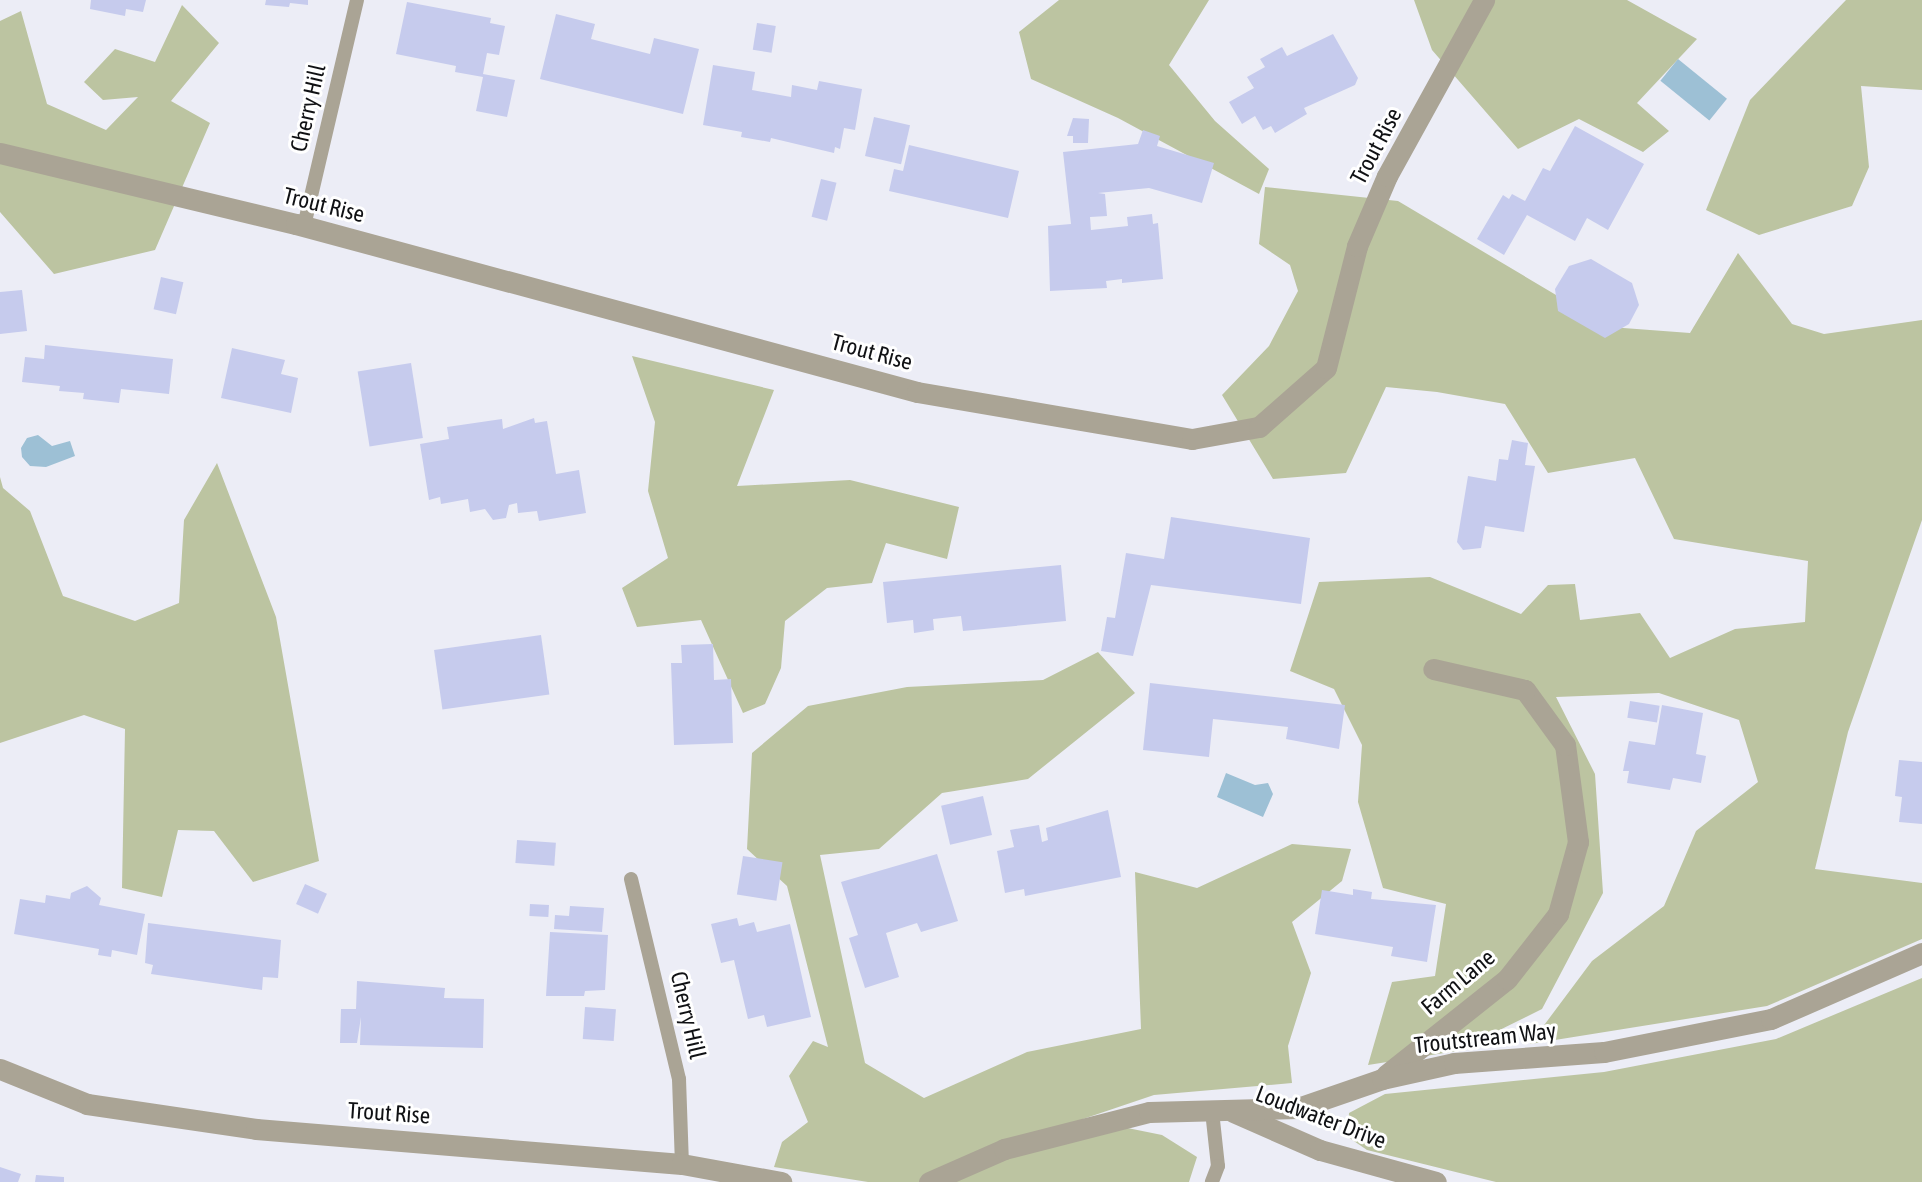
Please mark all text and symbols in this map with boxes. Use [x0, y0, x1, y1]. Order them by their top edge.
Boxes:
street label: Cherry Hill [285, 62, 331, 154]
street label: Trout Rise [1344, 103, 1408, 189]
street label: Trout Rise [281, 182, 367, 228]
street label: Trout Rise [829, 328, 915, 376]
street label: Farm Lane [1416, 943, 1500, 1021]
street label: Cherry Hill [665, 969, 711, 1061]
street label: Troutstream Way [1413, 1017, 1557, 1059]
street label: Loudwater Drive [1252, 1080, 1390, 1154]
street label: Trout Rise [347, 1096, 431, 1130]

